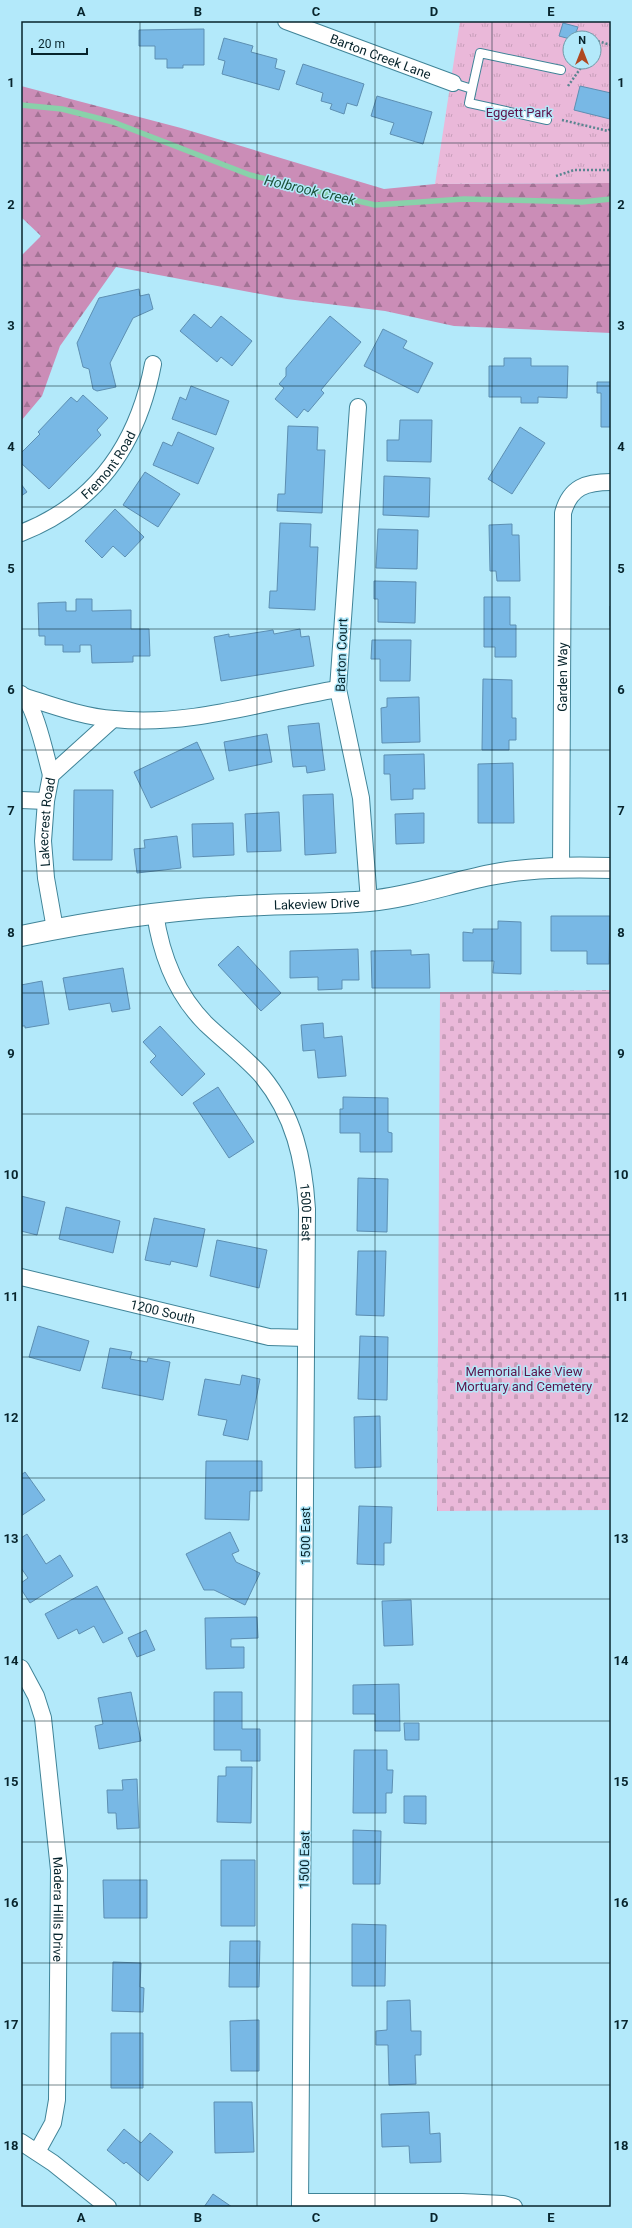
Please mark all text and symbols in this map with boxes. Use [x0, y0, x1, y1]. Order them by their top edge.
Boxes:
text: A [77, 4, 86, 19]
text: B [194, 4, 202, 19]
text: C [312, 4, 321, 19]
text: D [430, 4, 438, 19]
text: E [547, 4, 555, 19]
scale bar [32, 30, 87, 56]
north arrow [562, 30, 602, 70]
street label: Barton Creek Lane [328, 31, 433, 82]
text: N [578, 34, 586, 47]
text: 20 m [38, 37, 65, 51]
text: 1 [7, 75, 15, 90]
text: 1 [617, 75, 625, 90]
park label: Eggett Park [486, 105, 553, 120]
water label: Holbrook Creek [263, 172, 358, 209]
text: 2 [7, 197, 15, 212]
text: 2 [617, 197, 625, 212]
text: 3 [7, 318, 15, 333]
text: 3 [617, 318, 625, 333]
street label: Fremont Road [78, 429, 139, 502]
text: 4 [7, 439, 15, 454]
text: 4 [617, 439, 625, 454]
text: 5 [7, 561, 15, 576]
text: 5 [617, 561, 625, 576]
street label: Barton Court [333, 618, 350, 692]
street label: Garden Way [555, 642, 570, 712]
text: 6 [7, 682, 15, 697]
text: 6 [617, 682, 625, 697]
street label: Lakecrest Road [36, 776, 58, 867]
text: 7 [7, 803, 15, 818]
text: 7 [617, 803, 625, 818]
street label: Lakeview Drive [274, 895, 360, 913]
text: 8 [7, 925, 15, 940]
text: 8 [617, 925, 625, 940]
text: 9 [7, 1046, 15, 1061]
text: 9 [617, 1046, 625, 1061]
text: 10 [4, 1167, 18, 1182]
text: 10 [614, 1167, 628, 1182]
street label: 1500 East [297, 1183, 314, 1241]
text: 11 [4, 1289, 18, 1304]
text: 11 [614, 1289, 628, 1304]
street label: 1200 South [129, 1297, 197, 1327]
park label: Memorial Lake View Mortuary and Cemetery [456, 1364, 592, 1394]
text: 12 [4, 1410, 18, 1425]
text: 12 [614, 1410, 628, 1425]
street label: 1500 East [298, 1507, 313, 1565]
text: 13 [4, 1531, 18, 1546]
text: 13 [614, 1531, 628, 1546]
text: 14 [4, 1653, 19, 1668]
text: 14 [614, 1653, 629, 1668]
text: 15 [4, 1774, 18, 1789]
text: 15 [614, 1774, 628, 1789]
street label: 1500 East [296, 1831, 313, 1889]
street label: Madera Hills Drive [50, 1856, 66, 1962]
text: 16 [4, 1895, 19, 1910]
text: 16 [614, 1895, 629, 1910]
text: 17 [4, 2017, 18, 2032]
text: 17 [614, 2017, 628, 2032]
text: 18 [4, 2138, 18, 2153]
text: 18 [614, 2138, 628, 2153]
text: A [77, 2210, 86, 2225]
text: B [194, 2210, 202, 2225]
text: C [312, 2210, 321, 2225]
text: D [430, 2210, 438, 2225]
text: E [547, 2210, 555, 2225]

